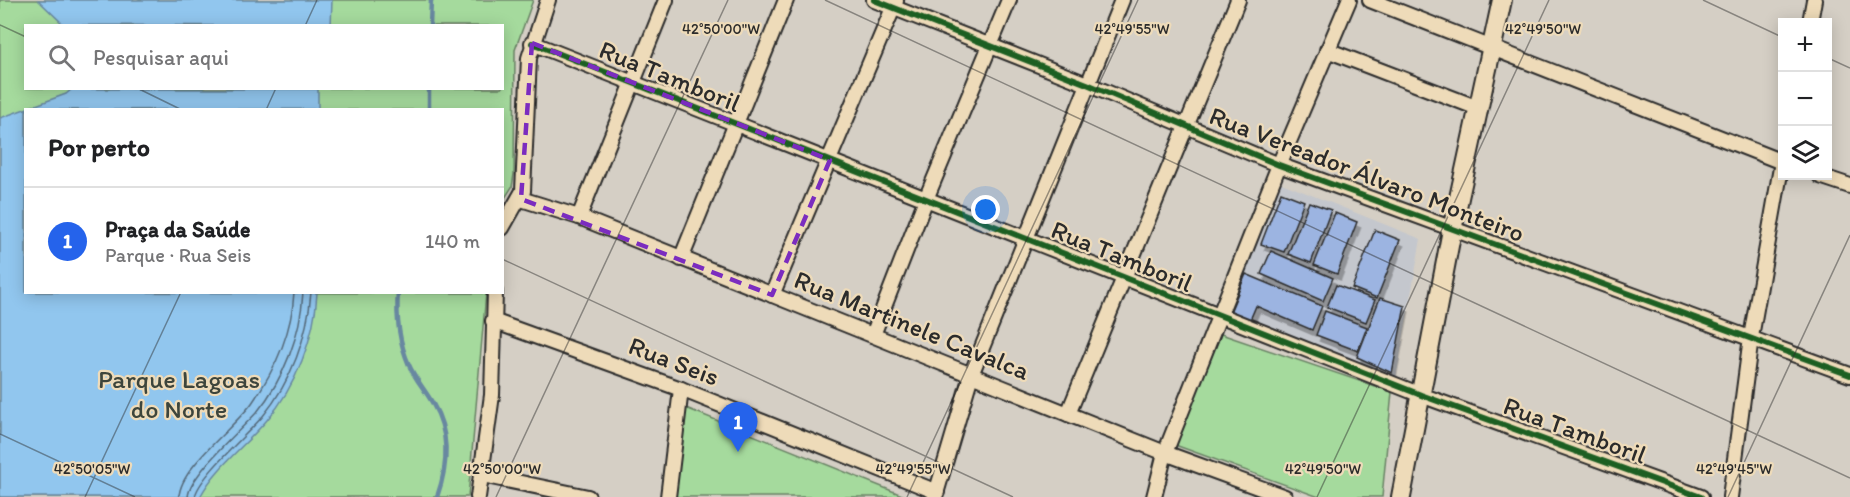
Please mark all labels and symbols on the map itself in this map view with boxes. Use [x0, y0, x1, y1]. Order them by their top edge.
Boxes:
text: 42°50'00"W [682, 20, 760, 38]
text: 42°49'55"W [1094, 20, 1170, 38]
text: 42°49'50"W [1505, 20, 1581, 38]
street label: Rua Tamboril [595, 33, 745, 119]
street label: Rua Vereador Álvaro Monteiro [1205, 99, 1529, 249]
your location [971, 195, 1000, 224]
street label: Rua Tamboril [1047, 213, 1197, 299]
street label: Rua Martinele Cavalca [790, 263, 1035, 387]
street label: Rua Seis [624, 329, 724, 393]
park label: Parque Lagoas do Norte [98, 363, 260, 425]
street label: Rua Tamboril [1499, 389, 1651, 471]
pin: 1 [718, 402, 758, 452]
text: 42°50'05"W [54, 460, 130, 478]
text: 42°50'00"W [463, 460, 541, 478]
text: 42°49'55"W [875, 460, 951, 478]
text: 42°49'50"W [1285, 460, 1361, 478]
text: 42°49'45"W [1696, 460, 1772, 478]

